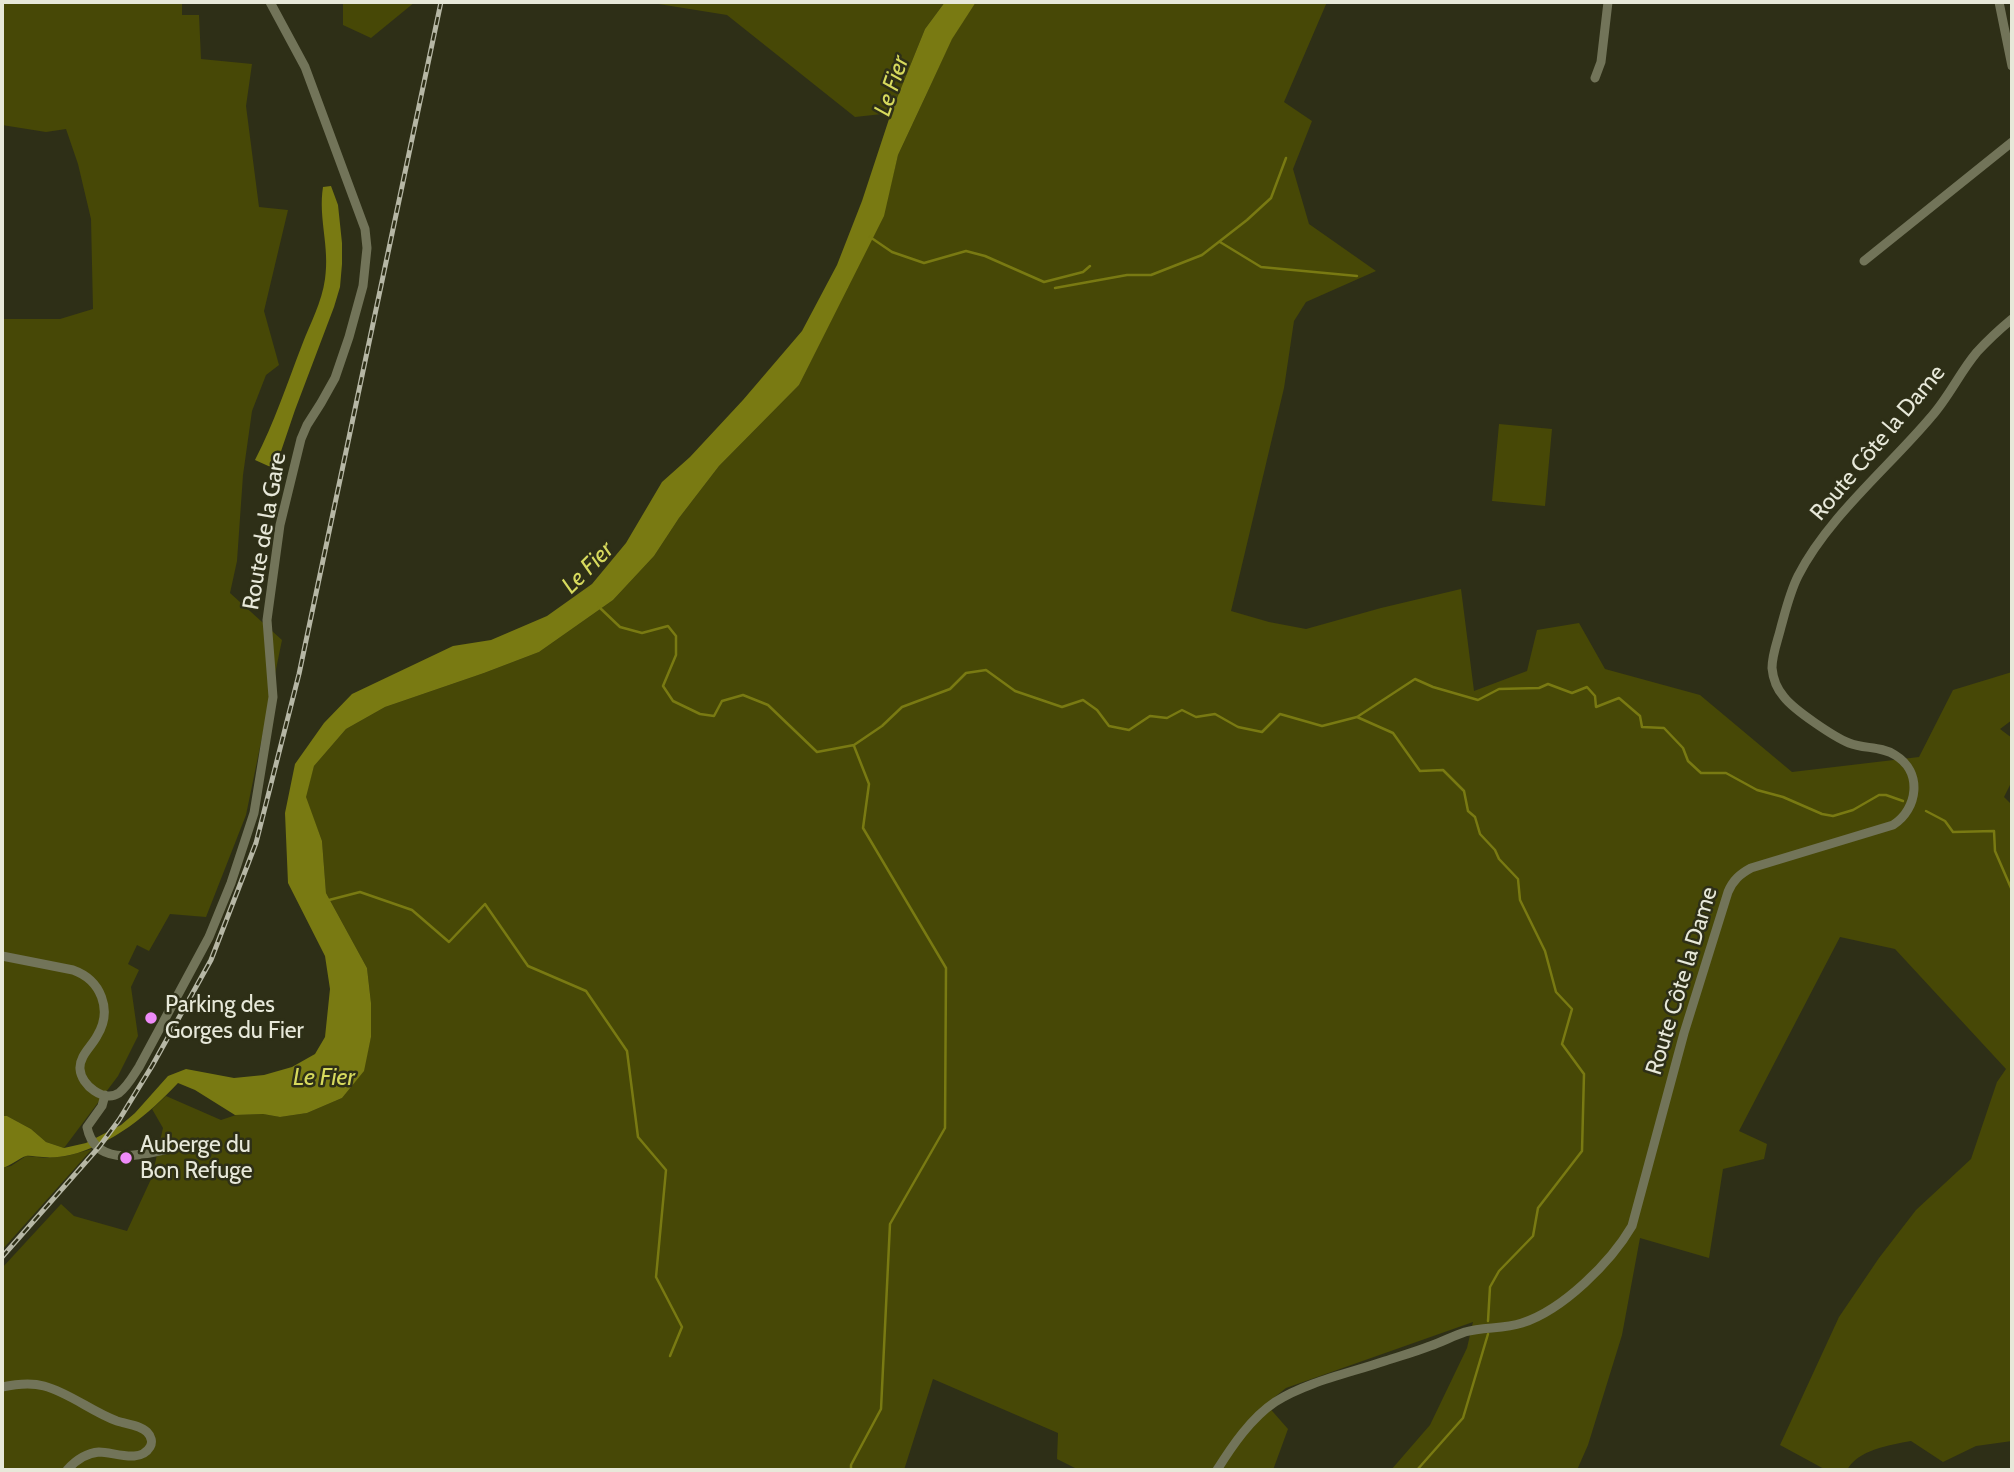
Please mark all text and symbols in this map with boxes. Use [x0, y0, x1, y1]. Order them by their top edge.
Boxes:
water label: Le Fier [868, 52, 916, 120]
street label: Route Côte la Dame [1805, 359, 1951, 527]
street label: Route de la Gare [238, 450, 292, 612]
water label: Le Fier [556, 536, 620, 600]
street label: Route Côte la Dame [1640, 884, 1724, 1078]
place label: Parking des Gorges du Fier [165, 991, 304, 1045]
marker: Parking des Gorges du Fier [143, 1010, 159, 1026]
water label: Le Fier [293, 1064, 355, 1092]
place label: Auberge du Bon Refuge [140, 1131, 253, 1185]
marker: Auberge du Bon Refuge [118, 1150, 134, 1166]

